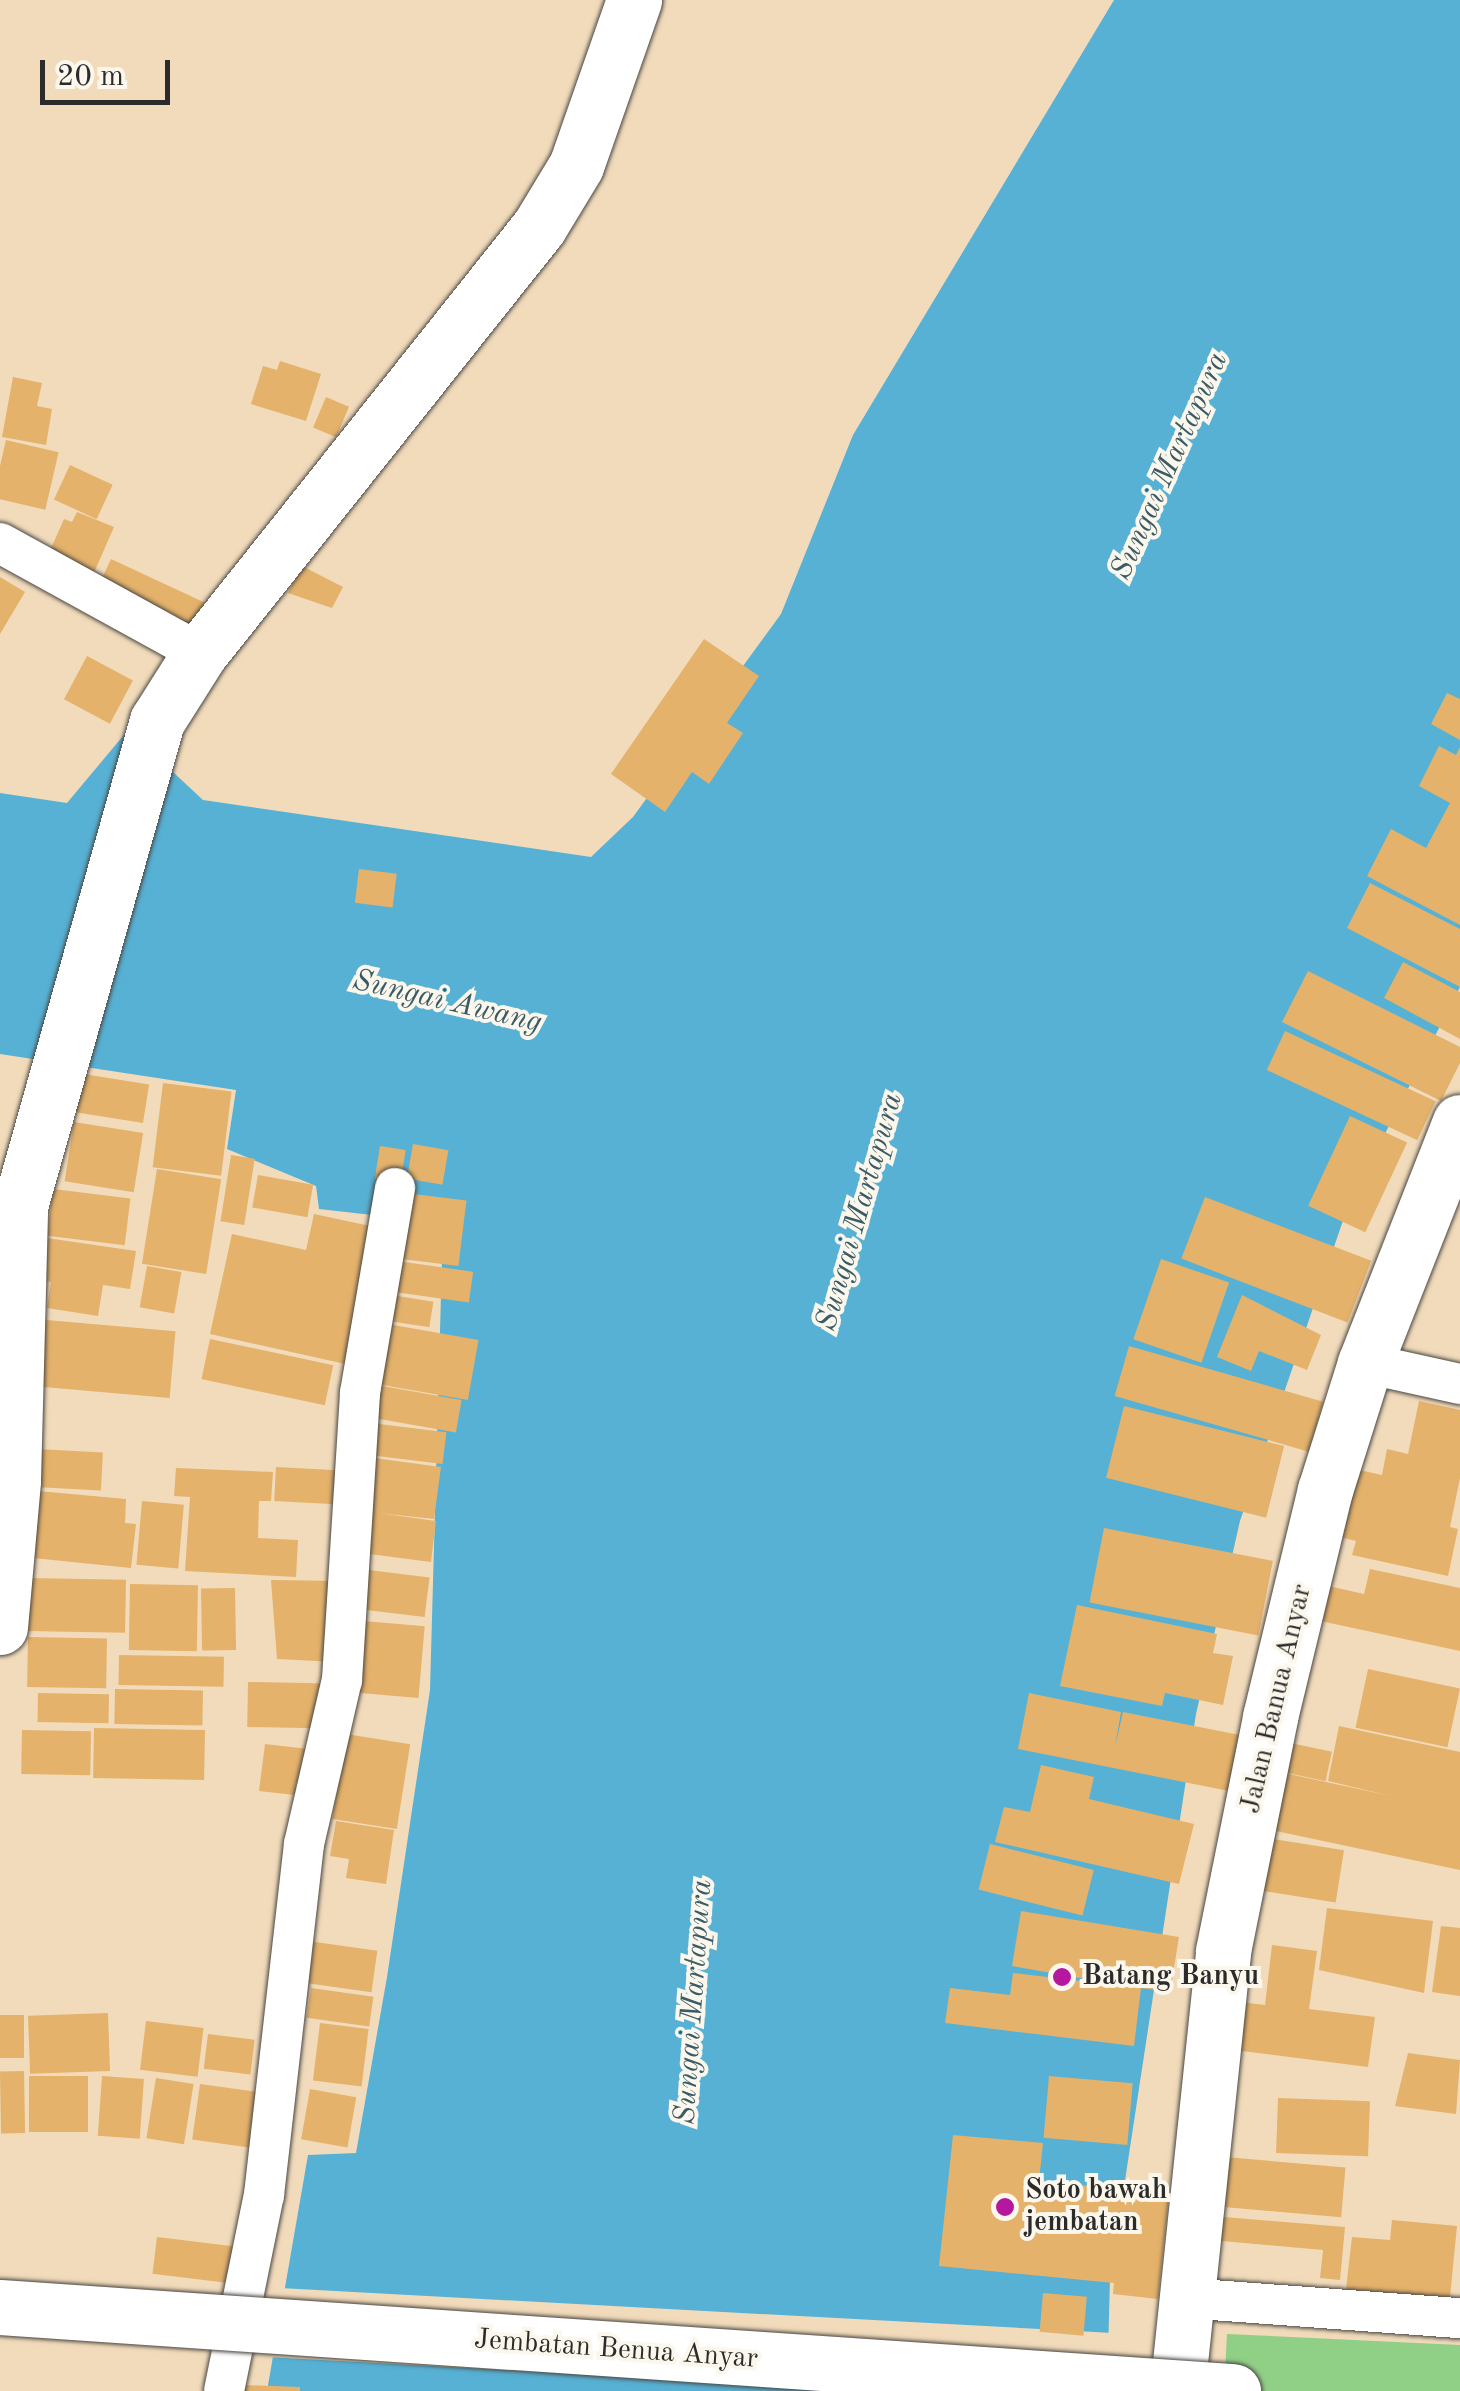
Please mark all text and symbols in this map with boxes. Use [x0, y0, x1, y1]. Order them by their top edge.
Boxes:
scale bar [45, 40, 175, 102]
text: 20 m [57, 62, 124, 92]
water label: Sungai Martapura [1104, 346, 1236, 586]
water label: Sungai Awang [349, 963, 545, 1041]
water label: Sungai Martapura [809, 1089, 911, 1335]
street label: Jalan Banua Anyar [1234, 1581, 1320, 1817]
water label: Sungai Martapura [667, 1878, 721, 2126]
place label: Batang Banyu [1082, 1960, 1259, 1994]
marker: Batang Banyu [1051, 1966, 1073, 1988]
place label: Soto bawah jembatan [1025, 2174, 1167, 2240]
marker: Soto bawah jembatan [994, 2196, 1016, 2218]
street label: Jembatan Benua Anyar [473, 2323, 759, 2377]

